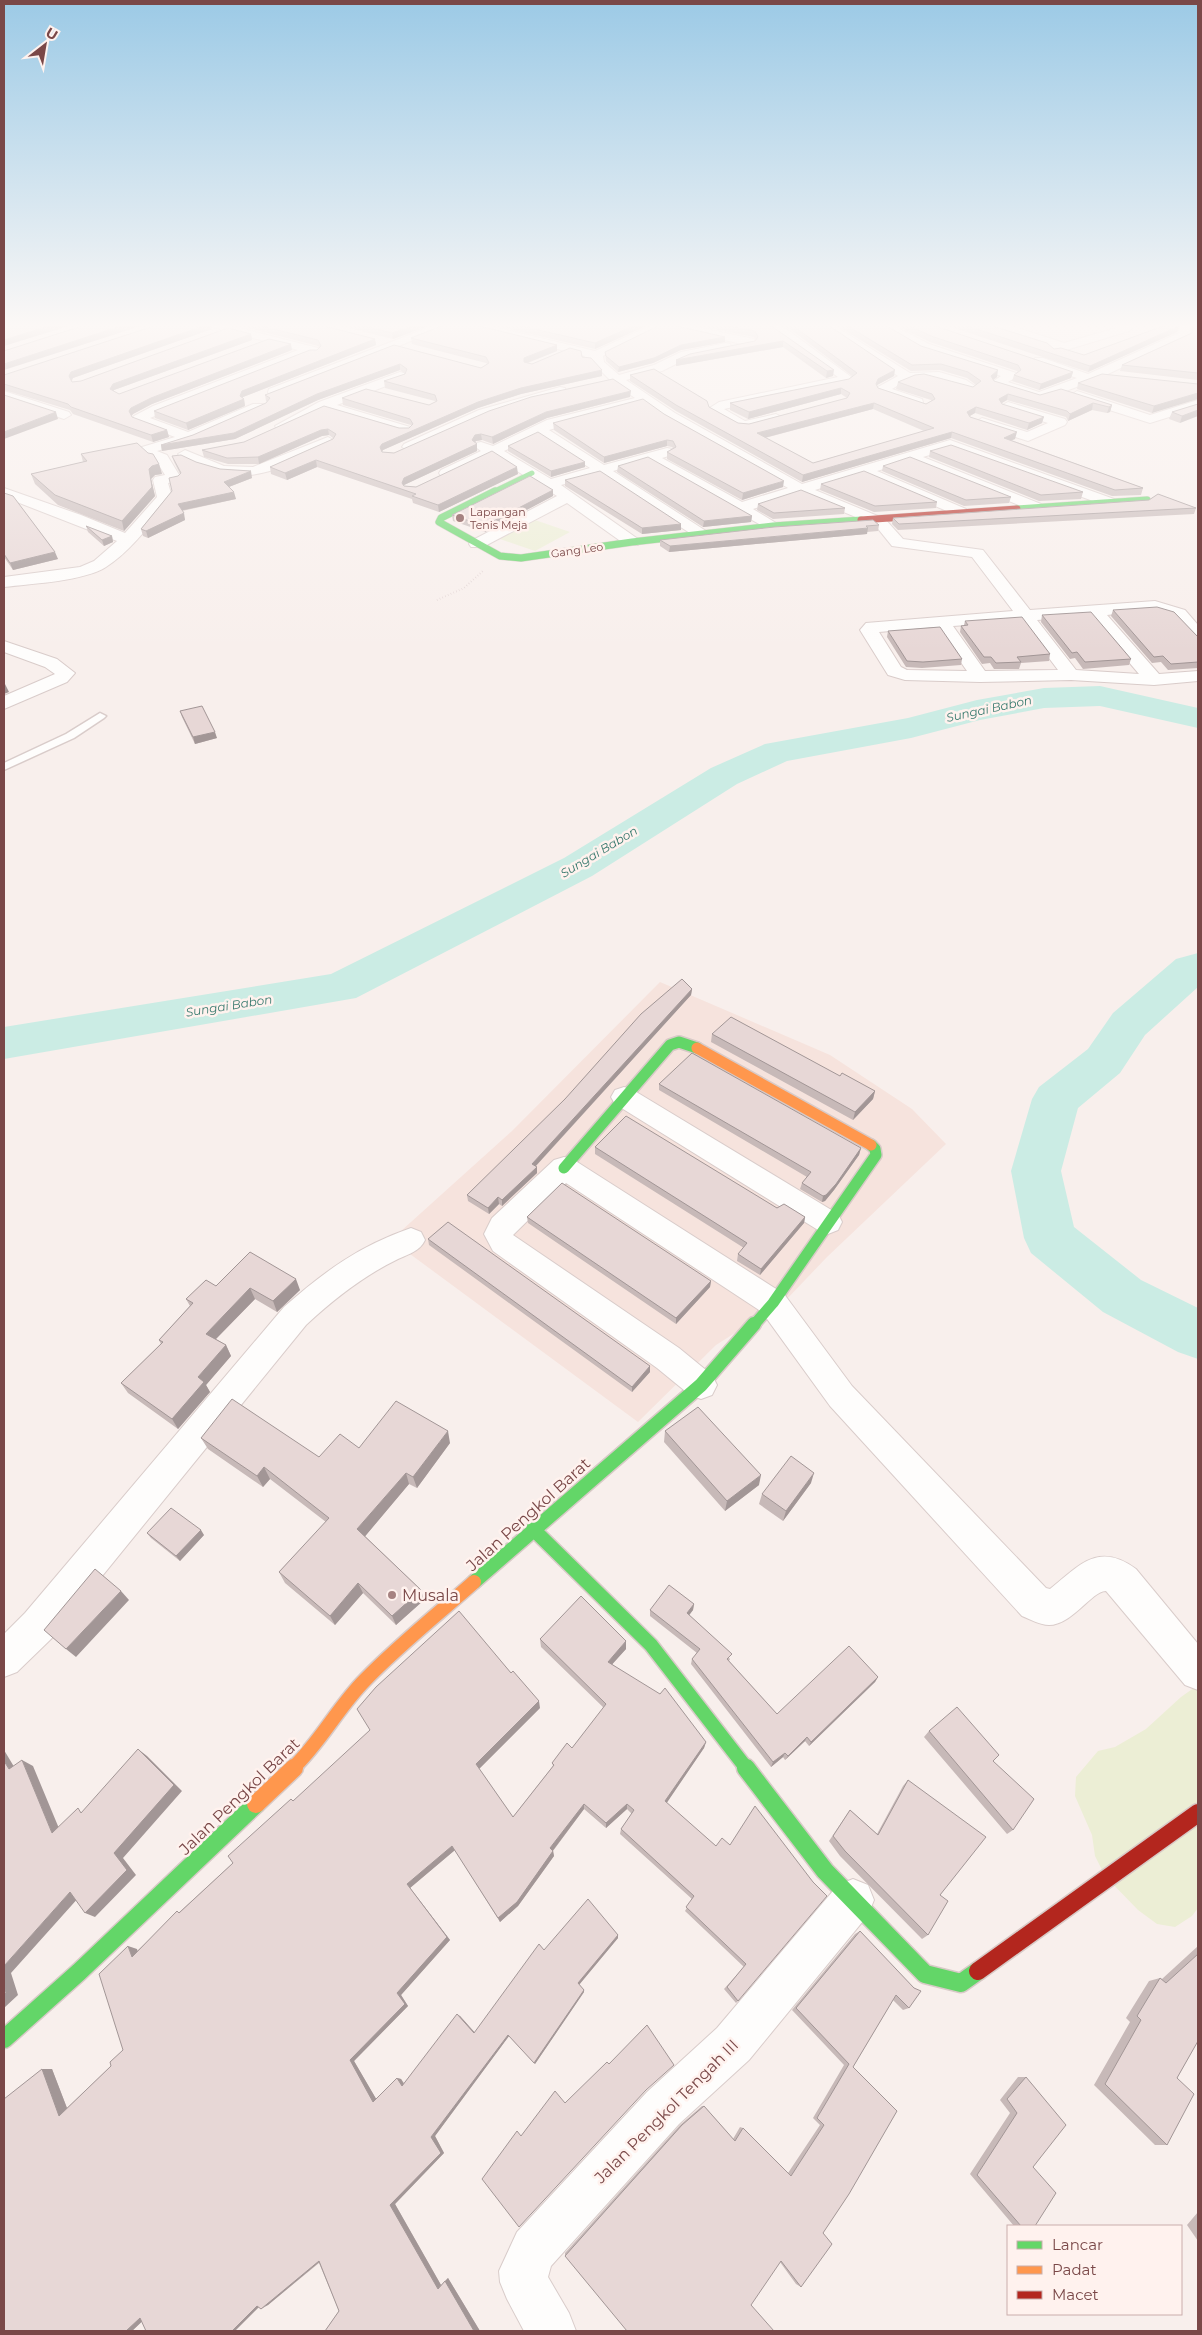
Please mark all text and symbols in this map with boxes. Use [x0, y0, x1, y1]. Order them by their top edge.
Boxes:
north arrow [20, 20, 70, 70]
text: U [42, 23, 61, 44]
place label: Lapangan Tenis Meja [470, 505, 528, 532]
marker: Lapangan Tenis Meja [454, 512, 466, 524]
street label: Gang Leo [550, 539, 604, 561]
water label: Sungai Babon [945, 692, 1033, 725]
water label: Sungai Babon [557, 823, 640, 880]
water label: Sungai Babon [185, 991, 273, 1020]
street label: Jalan Pengkol Barat [462, 1453, 594, 1576]
place label: Musala [402, 1586, 459, 1605]
marker: Musala [386, 1589, 398, 1601]
street label: Jalan Pengkol Barat [175, 1734, 304, 1859]
street label: Jalan Pengkol Tengah III [590, 2036, 742, 2188]
legend [1007, 2225, 1182, 2315]
text: Lancar [1052, 2235, 1103, 2254]
text: Padat [1052, 2260, 1097, 2279]
text: Macet [1052, 2285, 1099, 2304]

